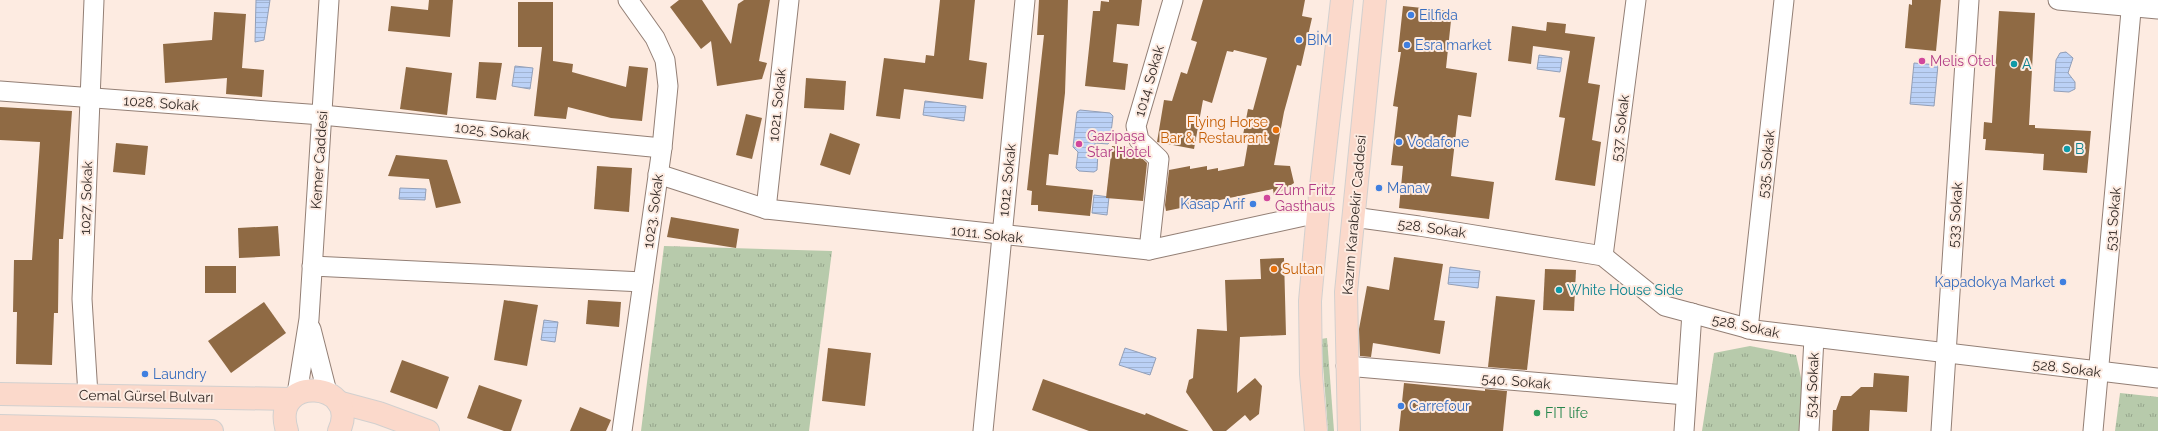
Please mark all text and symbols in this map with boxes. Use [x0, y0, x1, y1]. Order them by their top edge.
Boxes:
place label: Eilfida [1419, 7, 1458, 23]
marker: Eilfida [1406, 10, 1416, 20]
place label: BİM [1307, 30, 1332, 48]
marker: BİM [1294, 35, 1304, 45]
place label: Esra market [1415, 37, 1492, 53]
marker: Esra market [1402, 40, 1412, 50]
street label: 1014. Sokak [1131, 43, 1167, 119]
place label: Melis Otel [1930, 53, 1995, 69]
marker: Melis Otel [1917, 56, 1927, 66]
place label: A [2022, 56, 2032, 72]
marker: A [2009, 59, 2019, 69]
street label: 1021. Sokak [765, 67, 789, 142]
street label: 1028. Sokak [123, 92, 200, 114]
street label: 537. Sokak [1608, 93, 1632, 162]
street label: Kemer Caddesi [308, 110, 330, 210]
place label: Flying Horse Bar & Restaurant [1160, 114, 1268, 146]
street label: 1025. Sokak [454, 119, 531, 143]
marker: Flying Horse Bar & Restaurant [1271, 125, 1281, 135]
place label: Gazipaşa Star Hotel [1087, 128, 1151, 160]
street label: 535. Sokak [1754, 129, 1778, 199]
street label: Kazım Karabekir Caddesi [1339, 134, 1369, 296]
place label: Vodafone [1407, 134, 1469, 150]
marker: Vodafone [1394, 137, 1404, 147]
marker: Gazipaşa Star Hotel [1074, 139, 1084, 149]
place label: B [2075, 141, 2084, 157]
street label: 1012. Sokak [995, 142, 1019, 217]
marker: B [2062, 144, 2072, 154]
street label: 1027. Sokak [77, 160, 95, 235]
street label: 1023. Sokak [640, 172, 666, 249]
place label: Manav [1387, 180, 1430, 196]
street label: 533 Sokak [1945, 181, 1965, 248]
place label: Zum Fritz Gasthaus [1275, 182, 1336, 214]
marker: Manav [1374, 183, 1384, 193]
street label: 531 Sokak [2102, 186, 2124, 252]
marker: Zum Fritz Gasthaus [1262, 193, 1272, 203]
place label: Kasap Arif [1180, 196, 1246, 212]
marker: Kasap Arif [1248, 199, 1258, 209]
street label: 528. Sokak [1397, 215, 1468, 241]
street label: 1011. Sokak [950, 222, 1024, 246]
place label: Sultan [1282, 261, 1323, 277]
marker: Sultan [1269, 264, 1279, 274]
place label: Kapadokya Market [1934, 274, 2055, 290]
marker: Kapadokya Market [2058, 277, 2068, 287]
place label: White House Side [1567, 282, 1683, 298]
marker: White House Side [1554, 285, 1564, 295]
street label: 528. Sokak [1711, 311, 1782, 341]
street label: 534 Sokak [1802, 351, 1822, 418]
street label: 528. Sokak [2032, 356, 2103, 380]
place label: Laundry [153, 366, 207, 382]
marker: Laundry [140, 369, 150, 379]
street label: 540. Sokak [1481, 370, 1552, 392]
street label: Cemal Gürsel Bulvarı [79, 387, 213, 405]
place label: Carrefour [1409, 398, 1470, 414]
marker: Carrefour [1396, 401, 1406, 411]
place label: FIT life [1545, 405, 1588, 421]
marker: FIT life [1532, 408, 1542, 418]

